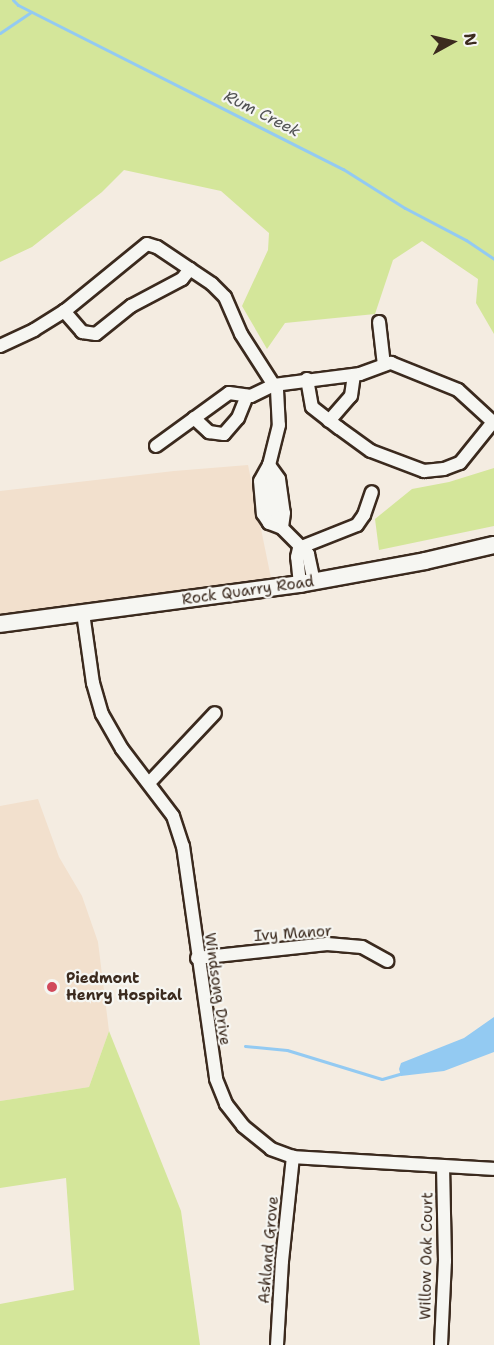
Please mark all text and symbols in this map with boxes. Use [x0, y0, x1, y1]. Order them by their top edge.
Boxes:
north arrow [422, 12, 482, 72]
text: N [459, 32, 482, 47]
water label: Rum Creek [221, 87, 303, 141]
street label: Rock Quarry Road [181, 573, 315, 609]
street label: Ivy Manor [253, 922, 333, 946]
street label: Windsong Drive [200, 932, 234, 1046]
place label: Piedmont Henry Hospital [66, 969, 182, 1004]
marker: Piedmont Henry Hospital [43, 978, 61, 996]
street label: Willow Oak Court [417, 1192, 437, 1320]
street label: Ashland Grove [255, 1196, 283, 1304]

